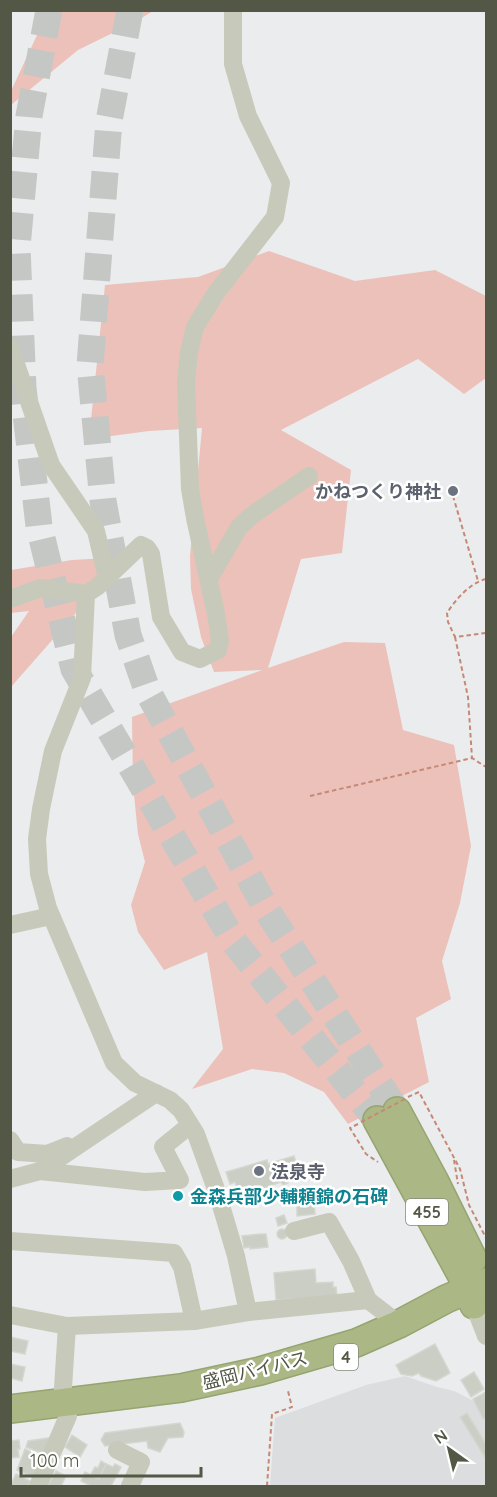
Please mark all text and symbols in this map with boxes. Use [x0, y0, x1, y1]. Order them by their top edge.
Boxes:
place label: かねつくり神社 [315, 480, 441, 503]
marker: かねつくり神社 [446, 484, 460, 498]
place label: 法泉寺 [271, 1160, 325, 1183]
marker: 法泉寺 [252, 1164, 266, 1178]
place label: 金森兵部少輔頼錦の石碑 [190, 1185, 388, 1208]
marker: 金森兵部少輔頼錦の石碑 [171, 1189, 185, 1203]
road number: 455 [406, 1199, 448, 1225]
road number: 4 [334, 1344, 358, 1370]
street label: 盛岡バイパス [200, 1346, 310, 1394]
north arrow [419, 1419, 479, 1479]
text: N [430, 1425, 451, 1448]
scale bar [21, 1440, 201, 1478]
text: 100 m [30, 1449, 79, 1472]

